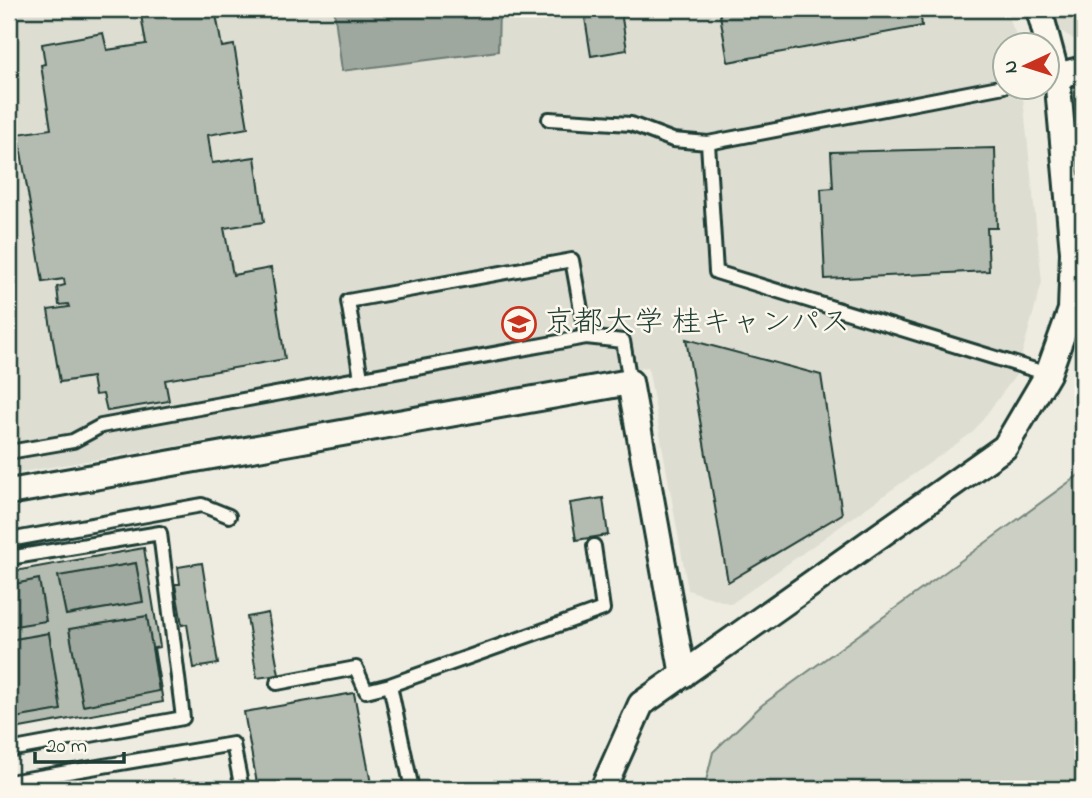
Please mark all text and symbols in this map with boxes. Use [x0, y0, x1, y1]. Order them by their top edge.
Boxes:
north arrow [990, 32, 1060, 102]
text: N [998, 59, 1025, 74]
place label: 京都大学 桂キャンパス [544, 302, 850, 346]
school or university icon: 京都大学 桂キャンパス [500, 305, 538, 343]
scale bar [35, 721, 124, 765]
text: 20 m [46, 732, 87, 762]

